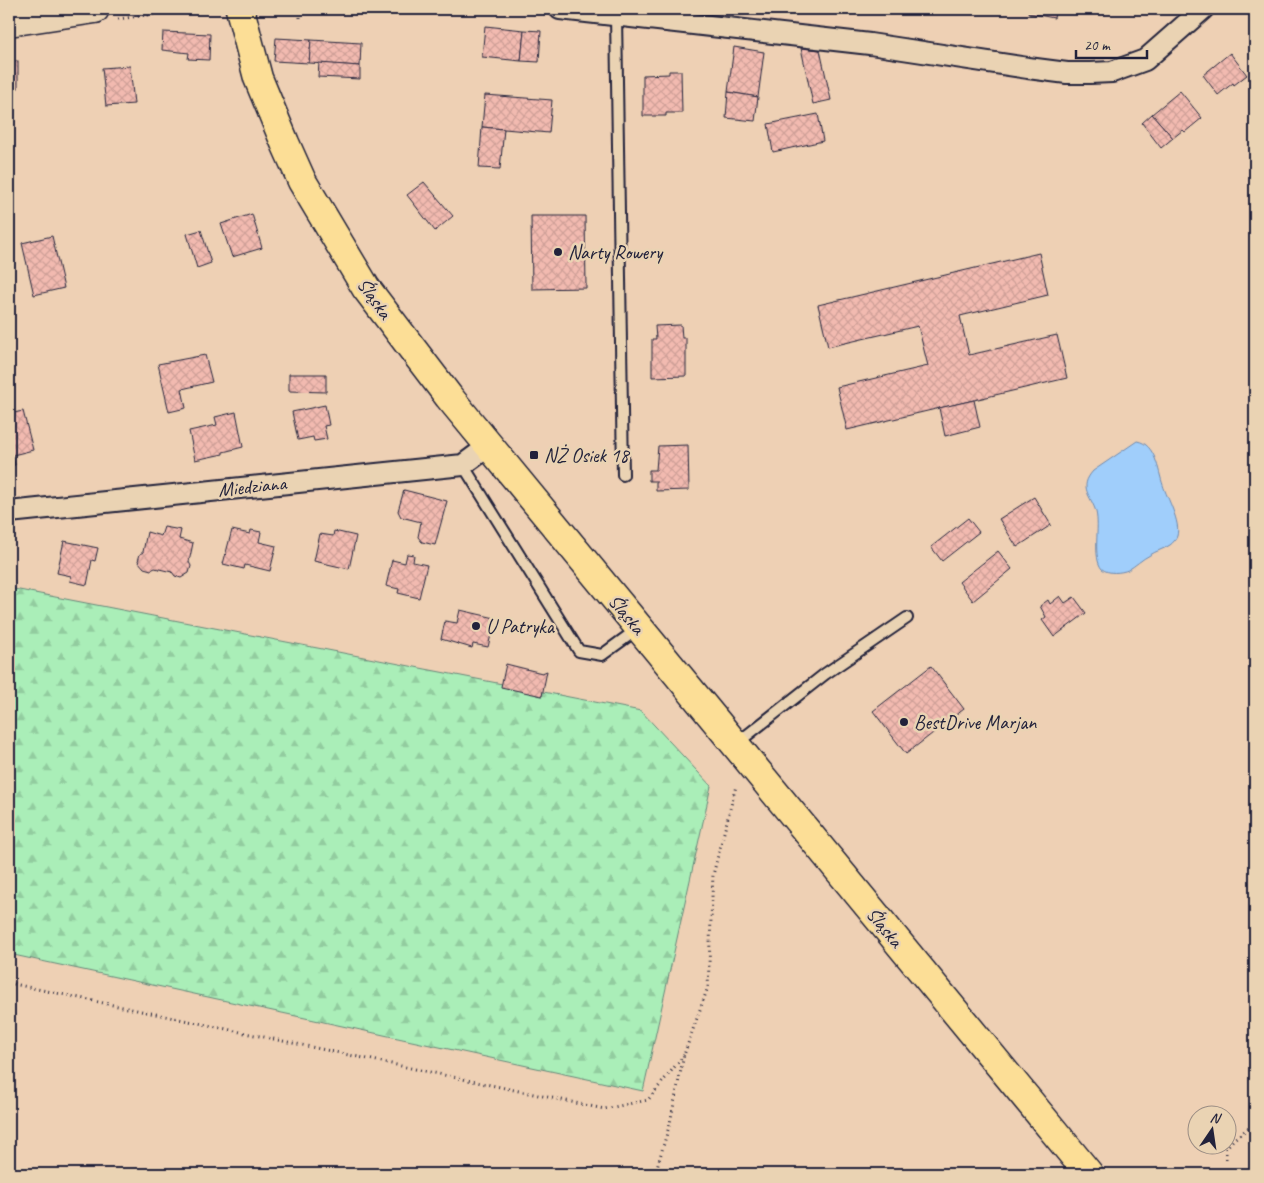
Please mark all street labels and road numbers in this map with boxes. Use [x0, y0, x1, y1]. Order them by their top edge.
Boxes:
street label: Śląska [352, 273, 398, 325]
street label: Miedziana [217, 470, 289, 503]
street label: Śląska [603, 589, 651, 641]
street label: Śląska [861, 902, 909, 954]

